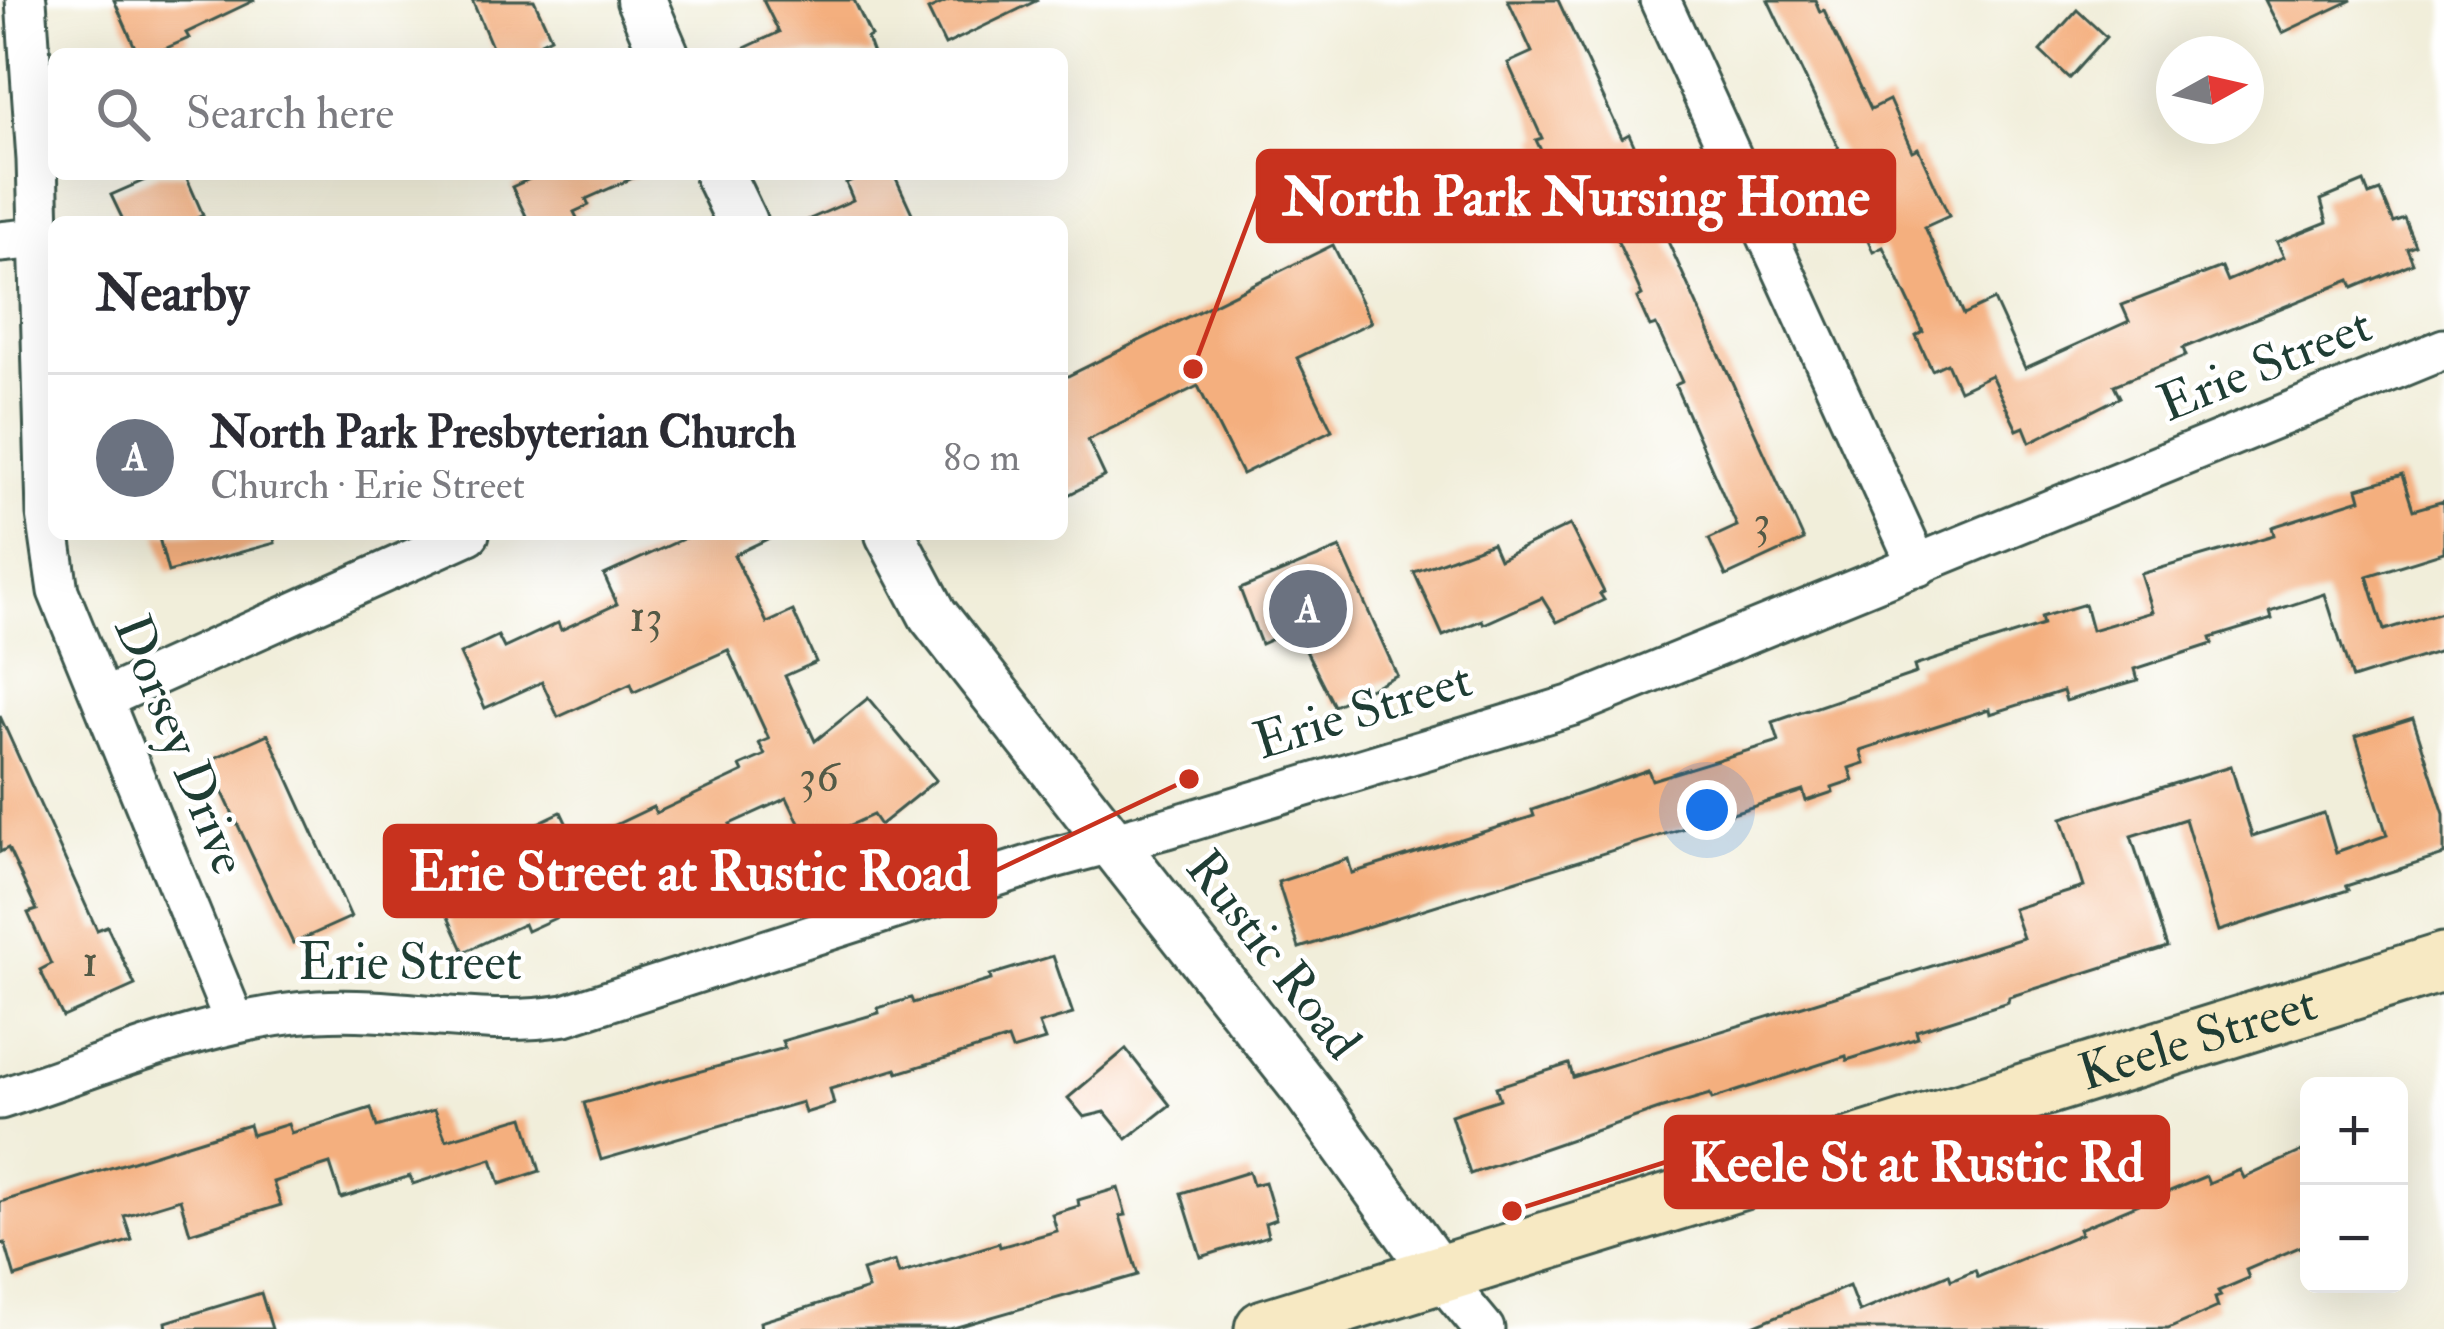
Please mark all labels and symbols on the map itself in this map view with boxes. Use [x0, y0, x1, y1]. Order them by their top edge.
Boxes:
north arrow [2156, 36, 2264, 144]
callout: North Park Nursing Home [1258, 151, 1894, 241]
text: North Park Nursing Home [1281, 164, 1870, 232]
street label: Erie Street [2149, 293, 2381, 437]
house number: 3 [1753, 494, 1771, 550]
pin: A [1269, 564, 1347, 654]
house number: 13 [629, 589, 663, 645]
street label: Dorsey Drive [99, 606, 261, 884]
street label: Erie Street [1247, 648, 1479, 774]
house number: 36 [799, 749, 841, 805]
your location [1677, 780, 1737, 840]
callout: Erie Street at Rustic Road [385, 826, 995, 916]
street label: Rustic Road [1172, 838, 1374, 1072]
text: Erie Street at Rustic Road [409, 839, 971, 907]
street label: Erie Street [298, 931, 522, 995]
house number: 1 [82, 934, 98, 990]
street label: Keele Street [2071, 972, 2325, 1106]
callout: Keele St at Rustic Rd [1666, 1117, 2168, 1207]
text: Keele St at Rustic Rd [1690, 1130, 2144, 1198]

